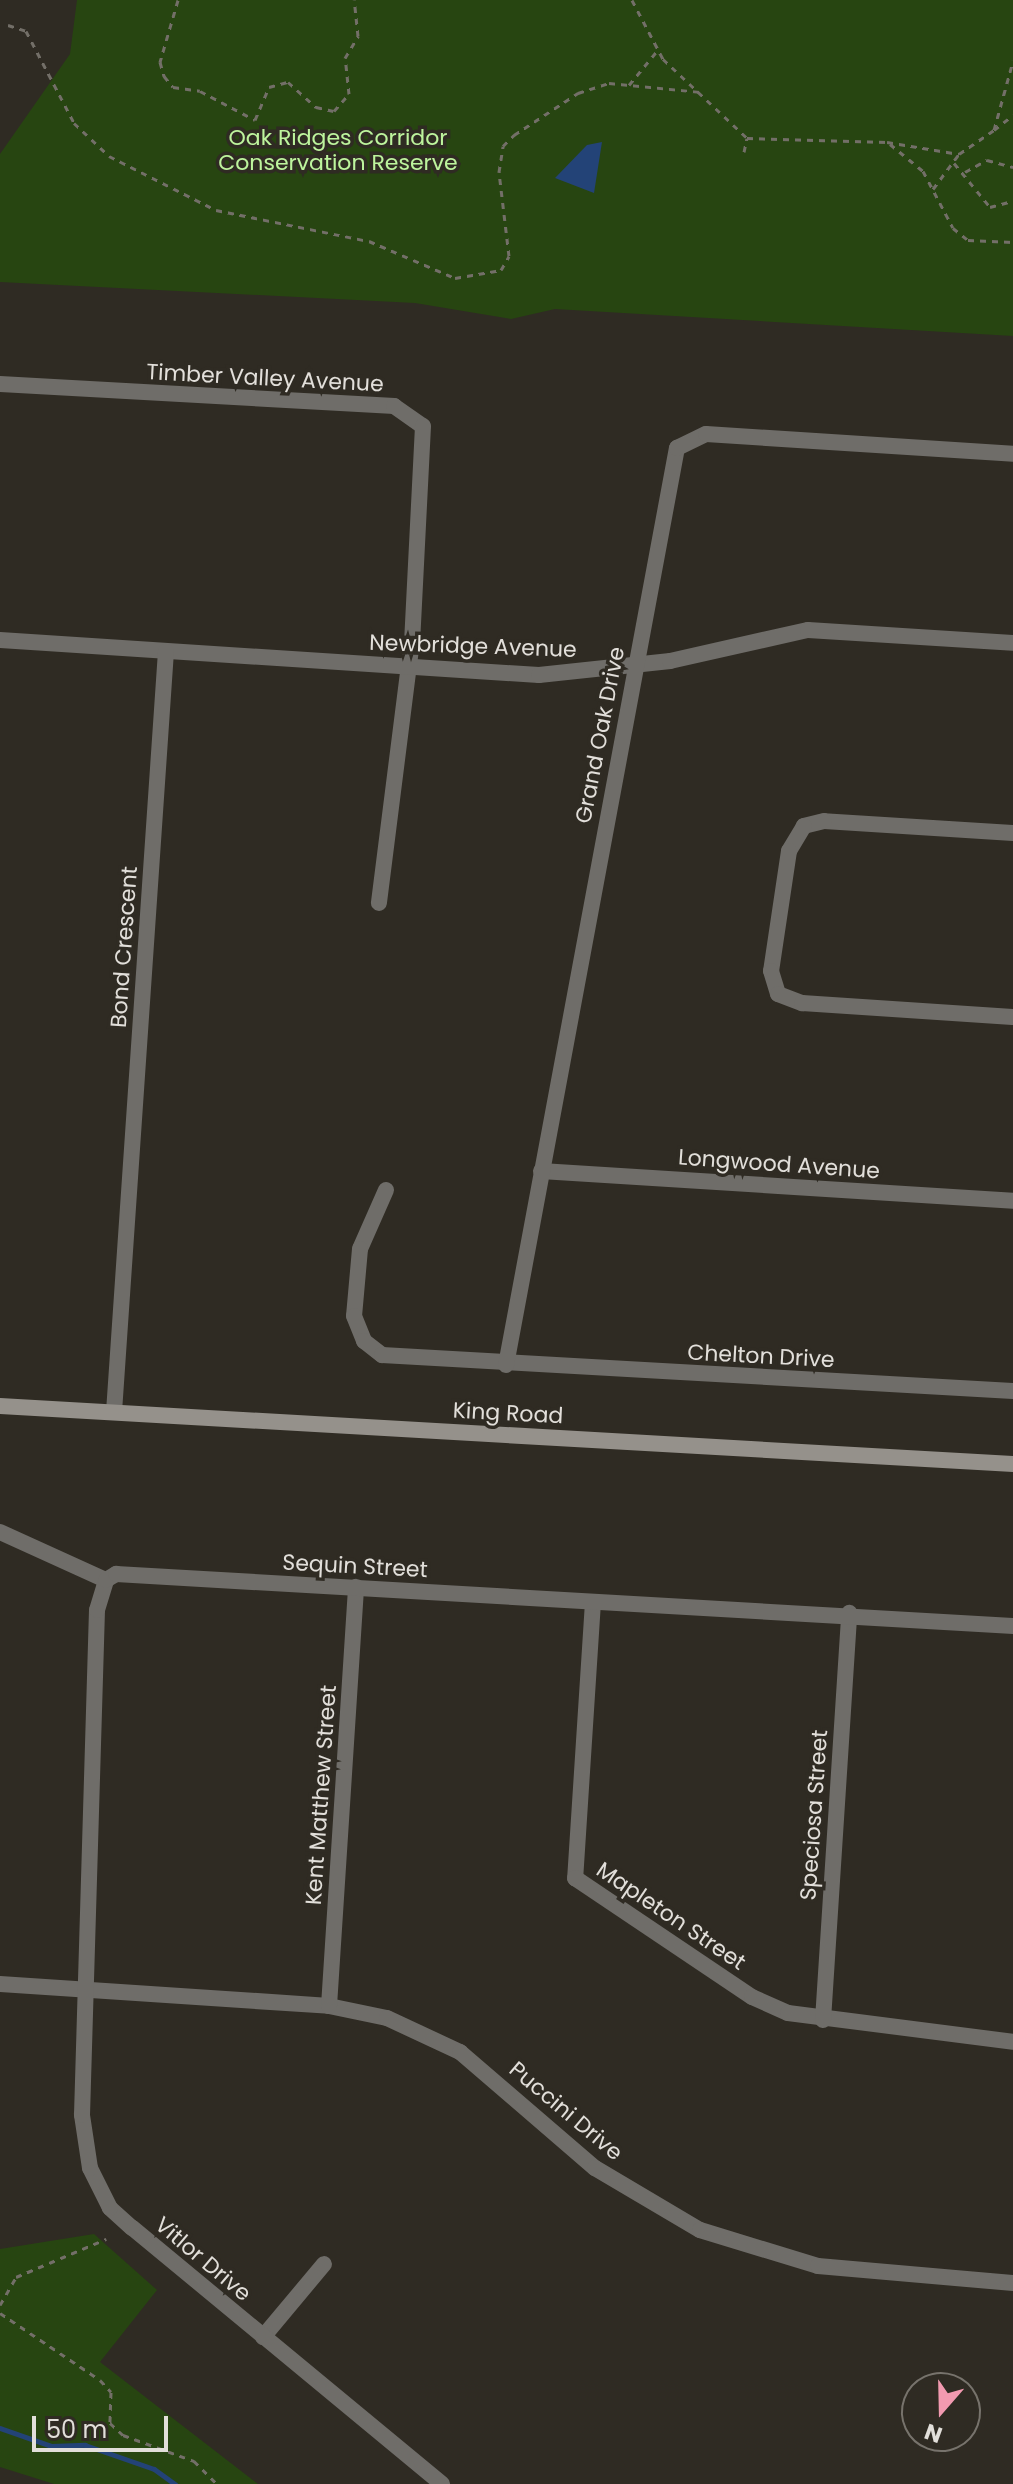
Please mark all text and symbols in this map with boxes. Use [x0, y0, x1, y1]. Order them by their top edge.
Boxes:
park label: Oak Ridges Corridor Conservation Reserve [218, 124, 458, 176]
street label: Timber Valley Avenue [146, 359, 384, 397]
street label: Newbridge Avenue [369, 629, 577, 663]
street label: Grand Oak Drive [570, 644, 630, 826]
street label: Bond Crescent [105, 865, 143, 1029]
street label: Longwood Avenue [677, 1144, 881, 1184]
street label: Chelton Drive [687, 1339, 835, 1373]
street label: King Road [452, 1397, 564, 1429]
street label: Sequin Street [282, 1549, 428, 1583]
street label: Kent Matthew Street [300, 1684, 342, 1906]
street label: Speciosa Street [795, 1729, 833, 1901]
street label: Mapleton Street [591, 1856, 751, 1976]
street label: Puccini Drive [504, 2056, 628, 2166]
street label: Vitlor Drive [150, 2211, 256, 2307]
north arrow [901, 2372, 981, 2452]
scale bar [36, 2400, 172, 2450]
text: 50 m [46, 2413, 107, 2446]
text: N [920, 2416, 946, 2451]

